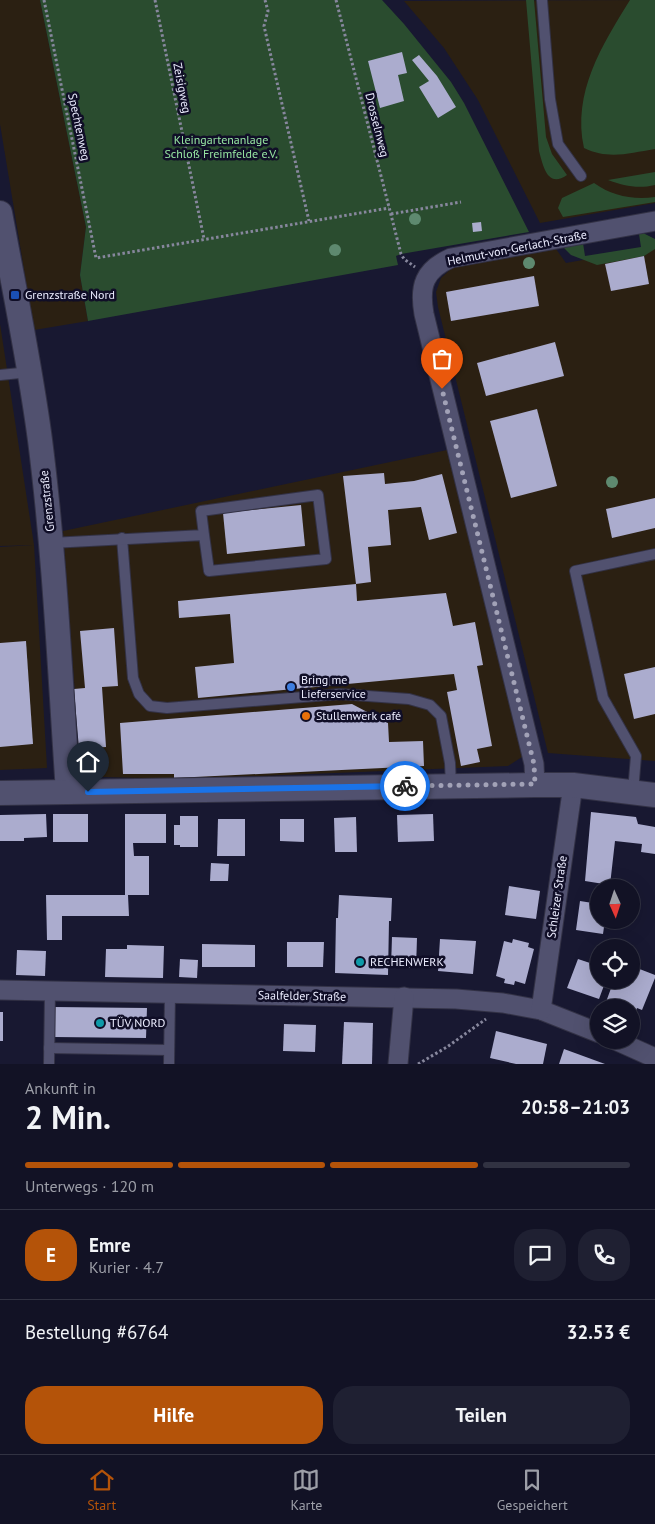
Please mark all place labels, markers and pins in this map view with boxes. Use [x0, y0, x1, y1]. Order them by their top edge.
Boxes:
place label: Grenzstraße Nord [25, 287, 115, 302]
marker: Grenzstraße Nord [9, 289, 21, 301]
pin [421, 338, 463, 389]
place label: Bring me Lieferservice [301, 672, 366, 701]
marker: Bring me Lieferservice [285, 681, 297, 693]
place label: Stullenwerk café [316, 708, 401, 723]
marker: Stullenwerk café [300, 710, 312, 722]
pin [67, 741, 109, 792]
place label: RECHENWERK [370, 954, 444, 969]
marker: RECHENWERK [354, 956, 366, 968]
place label: TÜV NORD [110, 1015, 166, 1030]
marker: TÜV NORD [94, 1017, 106, 1029]

